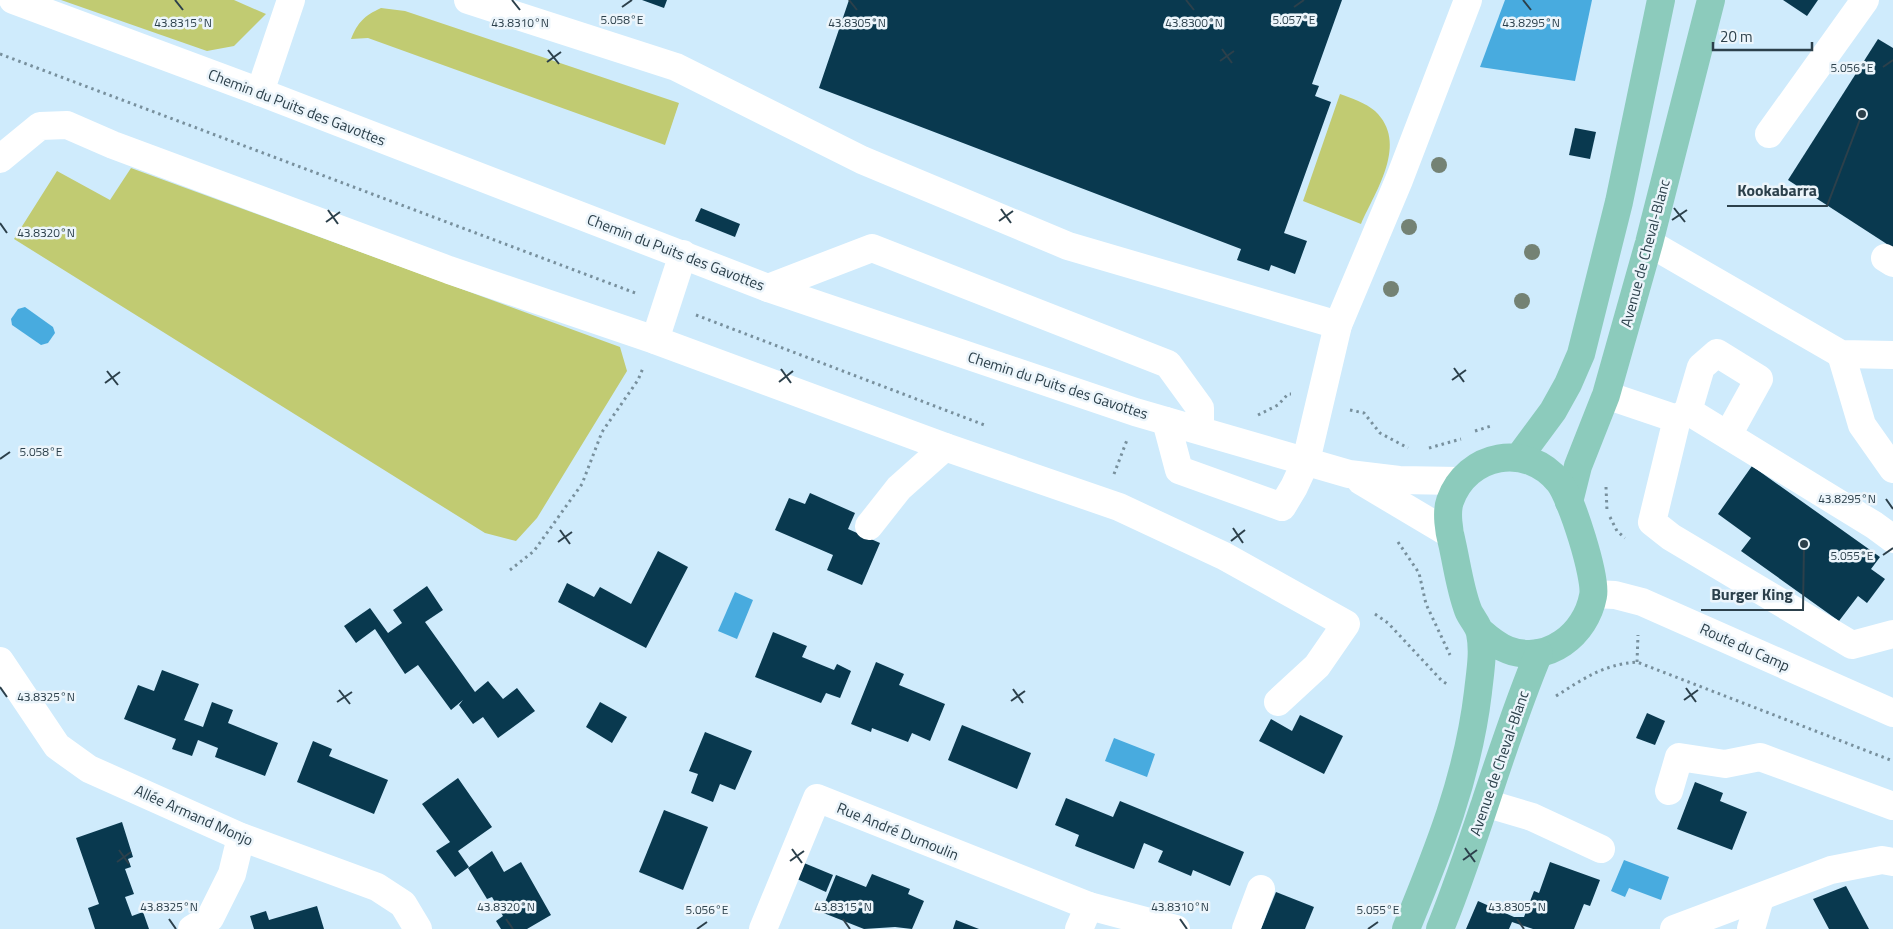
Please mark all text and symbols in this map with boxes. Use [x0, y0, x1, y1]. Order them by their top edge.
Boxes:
text: 5.058°E [601, 10, 644, 29]
text: 5.057°E [1273, 10, 1316, 29]
text: 43.8315°N [154, 13, 212, 32]
text: 43.8310°N [491, 13, 549, 32]
text: 43.8305°N [828, 13, 886, 32]
text: 43.8300°N [1165, 13, 1223, 32]
text: 43.8295°N [1502, 13, 1560, 32]
scale bar [1713, 20, 1812, 52]
text: 20 m [1720, 25, 1753, 48]
text: 5.056°E [1831, 58, 1874, 77]
street label: Chemin du Puits des Gavottes [205, 63, 389, 151]
callout: Kookabarra [1727, 175, 1827, 206]
street label: Avenue de Cheval-Blanc [1614, 177, 1676, 329]
text: Kookabarra [1737, 178, 1817, 202]
street label: Chemin du Puits des Gavottes [584, 208, 768, 296]
text: 43.8320°N [17, 223, 75, 242]
street label: Chemin du Puits des Gavottes [965, 345, 1151, 425]
text: 5.058°E [20, 442, 63, 461]
text: 43.8295°N [1818, 489, 1876, 508]
text: 5.055°E [1831, 546, 1874, 565]
callout: Burger King [1701, 579, 1803, 610]
text: Burger King [1711, 582, 1793, 606]
street label: Route du Camp [1696, 617, 1794, 677]
text: 43.8325°N [17, 687, 75, 706]
street label: Avenue de Cheval-Blanc [1463, 687, 1535, 839]
street label: Allée Armand Monjo [131, 779, 257, 851]
street label: Rue André Dumoulin [834, 796, 962, 866]
text: 43.8325°N [140, 897, 198, 916]
text: 43.8320°N [477, 897, 535, 916]
text: 43.8315°N [814, 897, 872, 916]
text: 43.8310°N [1151, 897, 1209, 916]
text: 43.8305°N [1488, 897, 1546, 916]
text: 5.056°E [686, 900, 729, 919]
text: 5.055°E [1357, 900, 1400, 919]

